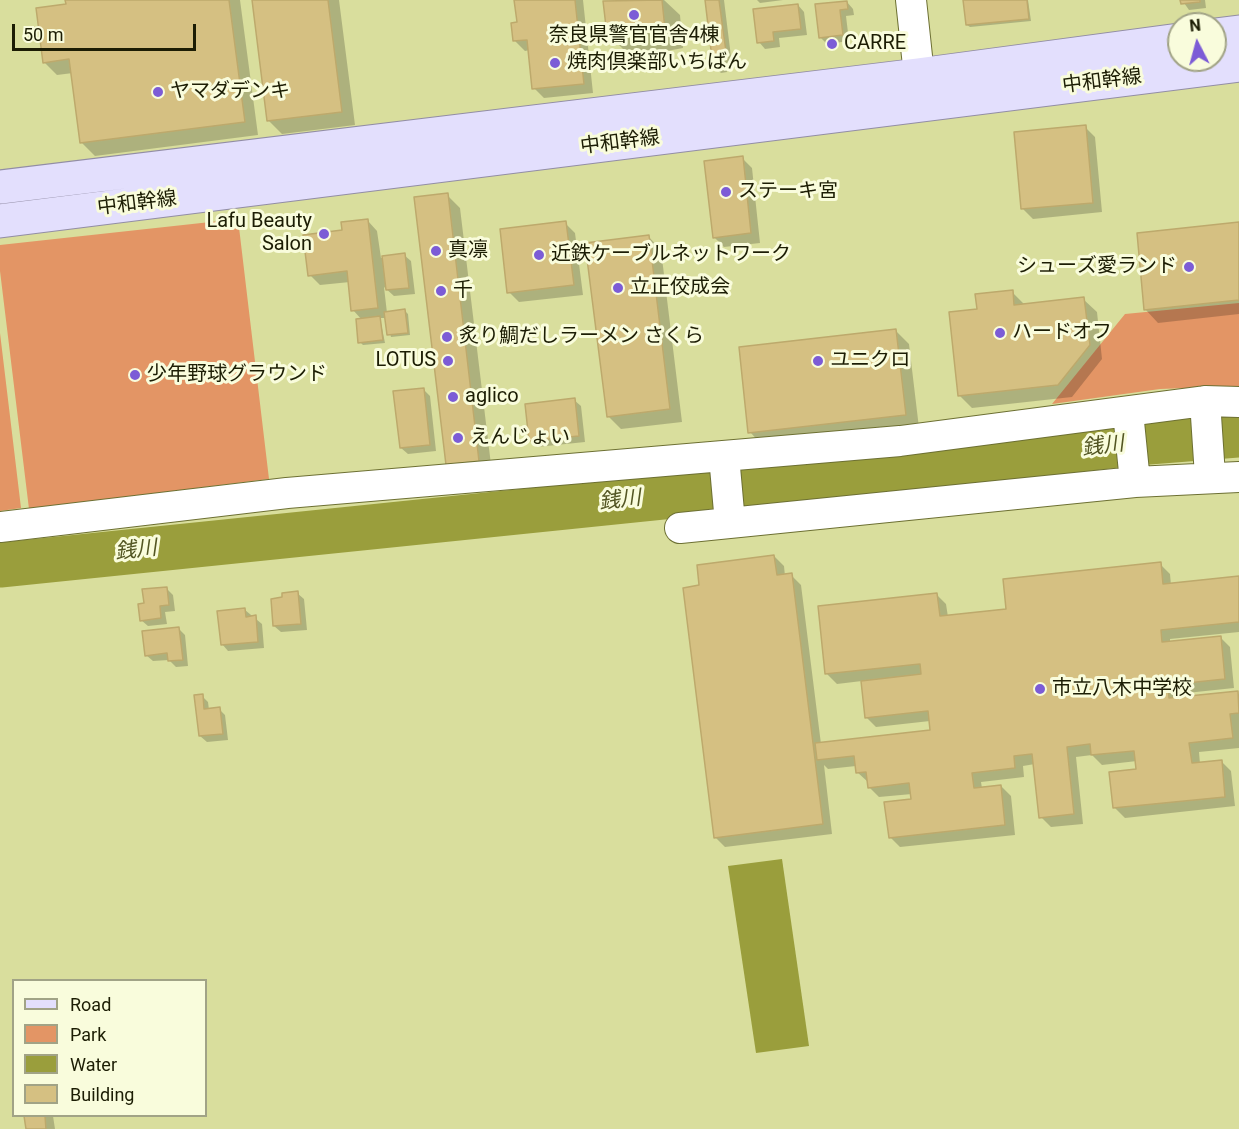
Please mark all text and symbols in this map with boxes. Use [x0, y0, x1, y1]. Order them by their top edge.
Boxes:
marker: 奈良県警官官舎4棟 [627, 8, 641, 22]
scale bar [15, 12, 200, 50]
north arrow [1167, 12, 1227, 72]
text: N [1189, 16, 1202, 36]
text: 50 m [23, 24, 63, 45]
place label: 奈良県警官官舎4棟 [548, 24, 720, 48]
place label: CARRE [844, 32, 906, 56]
marker: CARRE [825, 37, 839, 51]
place label: 焼肉倶楽部いちばん [567, 51, 747, 75]
marker: 焼肉倶楽部いちばん [548, 56, 562, 70]
street label: 中和幹線 [1061, 65, 1143, 99]
place label: ヤマダデンキ [170, 80, 290, 104]
marker: ヤマダデンキ [151, 85, 165, 99]
street label: 中和幹線 [579, 126, 661, 160]
place label: ステーキ宮 [738, 180, 838, 204]
marker: ステーキ宮 [719, 185, 733, 199]
street label: 中和幹線 [96, 187, 178, 221]
place label: Lafu Beauty Salon [206, 210, 312, 257]
marker: Lafu Beauty Salon [317, 227, 331, 241]
place label: 真凛 [448, 239, 488, 263]
place label: 近鉄ケーブルネットワーク [551, 243, 791, 267]
marker: 真凛 [429, 244, 443, 258]
marker: 近鉄ケーブルネットワーク [532, 248, 546, 262]
place label: シューズ愛ランド [1017, 255, 1177, 279]
marker: シューズ愛ランド [1182, 260, 1196, 274]
place label: 立正佼成会 [630, 276, 730, 300]
place label: 千 [453, 279, 473, 303]
marker: 立正佼成会 [611, 281, 625, 295]
marker: 千 [434, 284, 448, 298]
place label: ハードオフ [1012, 321, 1112, 345]
place label: 炙り鯛だしラーメン さくら [459, 325, 704, 349]
marker: ハードオフ [993, 326, 1007, 340]
marker: 炙り鯛だしラーメン さくら [440, 330, 454, 344]
place label: LOTUS [376, 349, 436, 373]
place label: ユニクロ [830, 349, 910, 373]
marker: LOTUS [441, 354, 455, 368]
marker: ユニクロ [811, 354, 825, 368]
place label: 少年野球グラウンド [147, 363, 327, 387]
marker: 少年野球グラウンド [128, 368, 142, 382]
place label: aglico [465, 385, 519, 409]
marker: aglico [446, 390, 460, 404]
place label: えんじょい [470, 426, 570, 450]
marker: えんじょい [451, 431, 465, 445]
water label: 銭川 [1081, 432, 1125, 462]
water label: 銭川 [598, 486, 642, 516]
water label: 銭川 [114, 536, 158, 566]
place label: 市立八木中学校 [1052, 677, 1192, 701]
marker: 市立八木中学校 [1033, 682, 1047, 696]
legend [12, 979, 207, 1117]
text: Road [70, 994, 111, 1015]
text: Park [70, 1024, 106, 1045]
text: Water [70, 1054, 117, 1075]
text: Building [70, 1084, 134, 1105]

